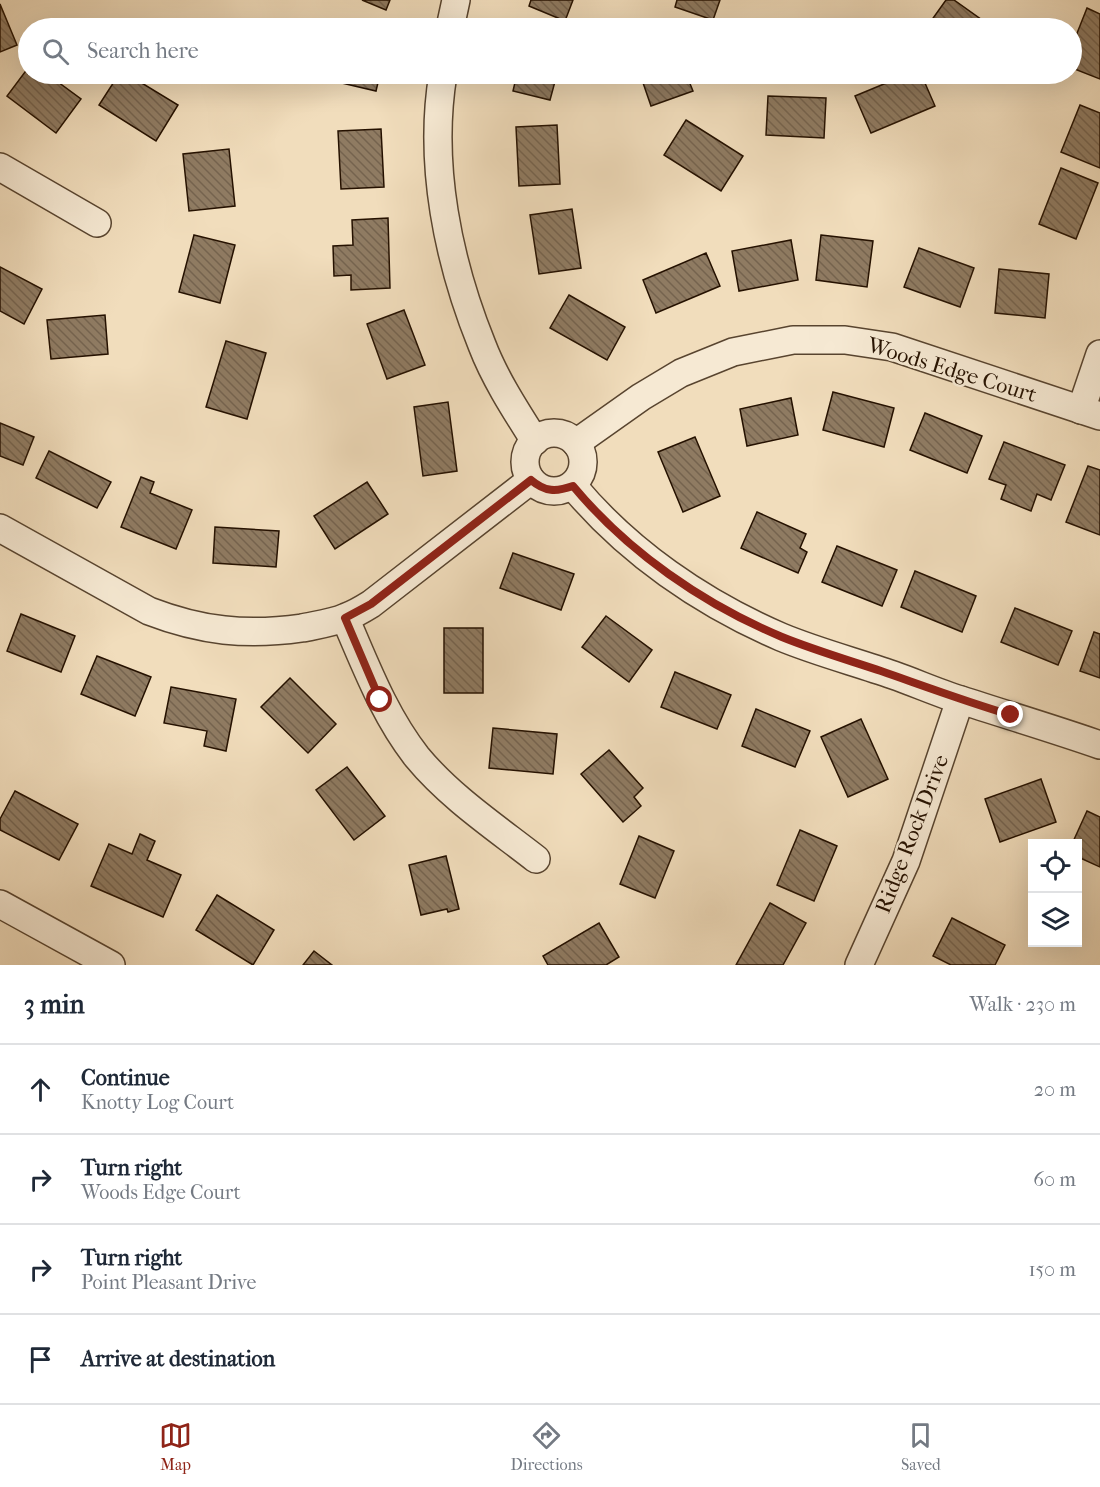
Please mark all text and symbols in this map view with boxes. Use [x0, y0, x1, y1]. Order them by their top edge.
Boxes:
search box [18, 18, 1082, 84]
icon: search [39, 35, 72, 68]
text: Search here [87, 38, 199, 64]
street label: Woods Edge Court [863, 332, 1040, 408]
route start [366, 686, 392, 712]
route end [997, 701, 1023, 727]
street label: Ridge Rock Drive [870, 751, 954, 917]
map controls [1028, 839, 1082, 947]
button: locate [1028, 839, 1082, 893]
button: layers [1028, 893, 1082, 947]
text: 3 min [24, 989, 85, 1020]
text: Walk · 230 m [970, 993, 1076, 1016]
text: Continue [81, 1065, 170, 1091]
icon: ahead [24, 1073, 57, 1106]
text: 20 m [1034, 1078, 1076, 1101]
text: Knotty Log Court [81, 1091, 234, 1114]
text: Turn right [81, 1155, 182, 1181]
icon: right [24, 1163, 57, 1196]
text: 60 m [1033, 1168, 1076, 1191]
text: Woods Edge Court [81, 1181, 241, 1204]
text: Turn right [81, 1245, 182, 1271]
icon: right [24, 1253, 57, 1286]
text: 150 m [1028, 1258, 1076, 1281]
text: Point Pleasant Drive [81, 1271, 256, 1294]
icon: arrive [24, 1343, 57, 1376]
text: Arrive at destination [81, 1346, 275, 1372]
tab: Map [159, 1419, 192, 1474]
tab: Directions [511, 1419, 583, 1474]
tab: Saved [901, 1419, 941, 1474]

